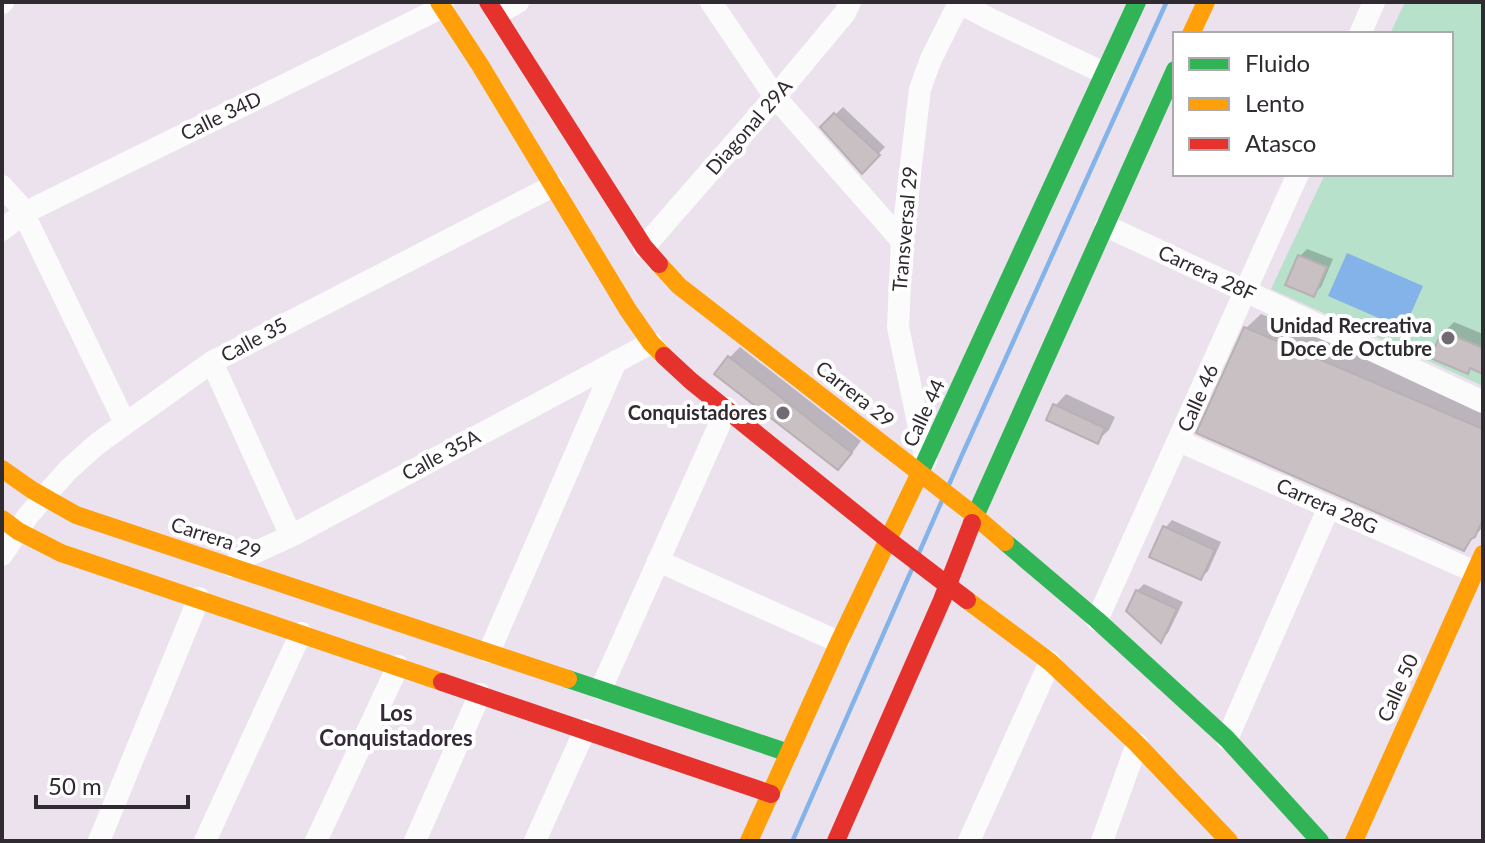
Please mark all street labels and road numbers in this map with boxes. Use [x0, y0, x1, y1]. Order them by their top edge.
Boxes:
street label: Diagonal 29A [700, 73, 797, 179]
street label: Calle 34D [176, 85, 265, 145]
street label: Transversal 29 [887, 165, 921, 293]
street label: Carrera 28F [1155, 239, 1260, 305]
street label: Calle 35 [216, 312, 291, 367]
street label: Carrera 29 [811, 355, 900, 431]
street label: Calle 46 [1172, 360, 1223, 435]
street label: Calle 44 [897, 375, 949, 450]
street label: Calle 35A [397, 423, 484, 485]
street label: Carrera 28G [1273, 472, 1382, 538]
street label: Carrera 29 [168, 511, 264, 563]
street label: Calle 50 [1372, 650, 1423, 725]

